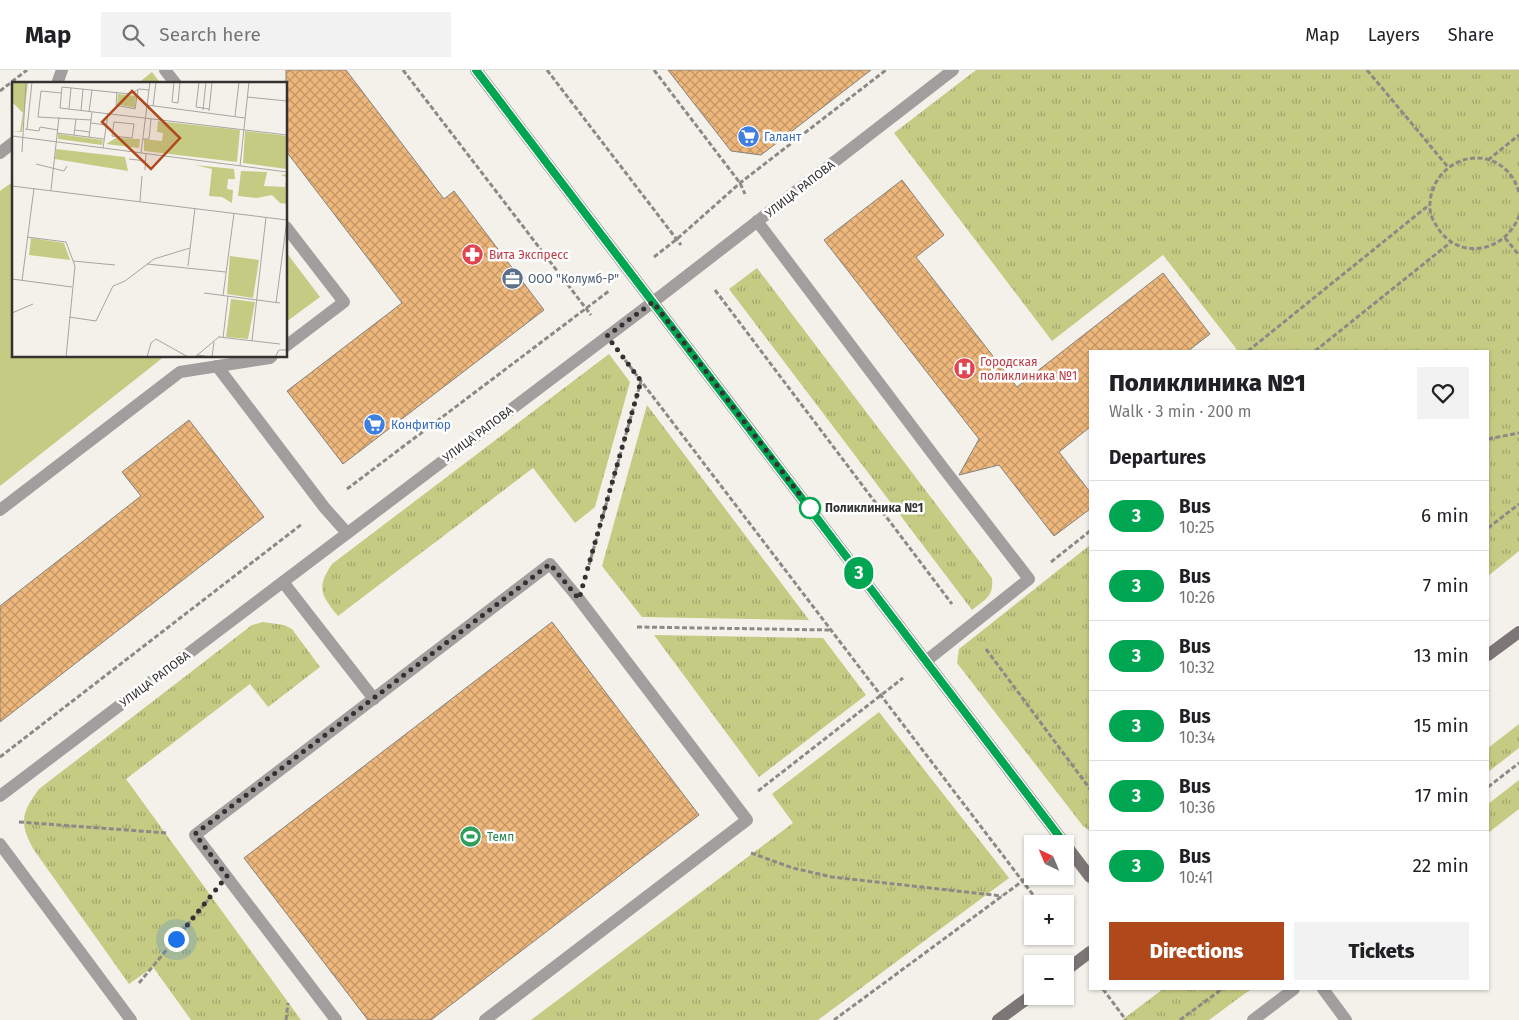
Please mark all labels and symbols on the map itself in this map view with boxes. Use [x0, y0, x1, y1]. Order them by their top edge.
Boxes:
inset map [12, 82, 288, 358]
supermarket icon: Галант [736, 125, 760, 149]
place label: Галант [764, 130, 802, 144]
street label: УЛИЦА РАПОВА [763, 158, 837, 220]
pharmacy icon: Вита Экспресс [461, 243, 485, 267]
place label: Вита Экспресс [489, 248, 569, 262]
office icon: ООО "Колумб-Р" [500, 267, 524, 291]
place label: ООО "Колумб-Р" [528, 272, 619, 286]
place label: Городская поликлиника №1 [980, 355, 1077, 383]
hospital icon: Городская поликлиника №1 [952, 357, 976, 381]
street label: УЛИЦА РАПОВА [440, 403, 516, 465]
supermarket icon: Конфитюр [363, 413, 387, 437]
place label: Конфитюр [391, 418, 451, 432]
marker: Поликлиника №1 [799, 497, 821, 519]
place label: Поликлиника №1 [825, 501, 923, 515]
line badge: 3 [843, 557, 875, 589]
street label: УЛИЦА РАПОВА [117, 648, 193, 710]
sports icon: Темп [459, 825, 483, 849]
place label: Темп [487, 830, 514, 844]
north arrow [1024, 835, 1074, 885]
your location [164, 927, 189, 952]

